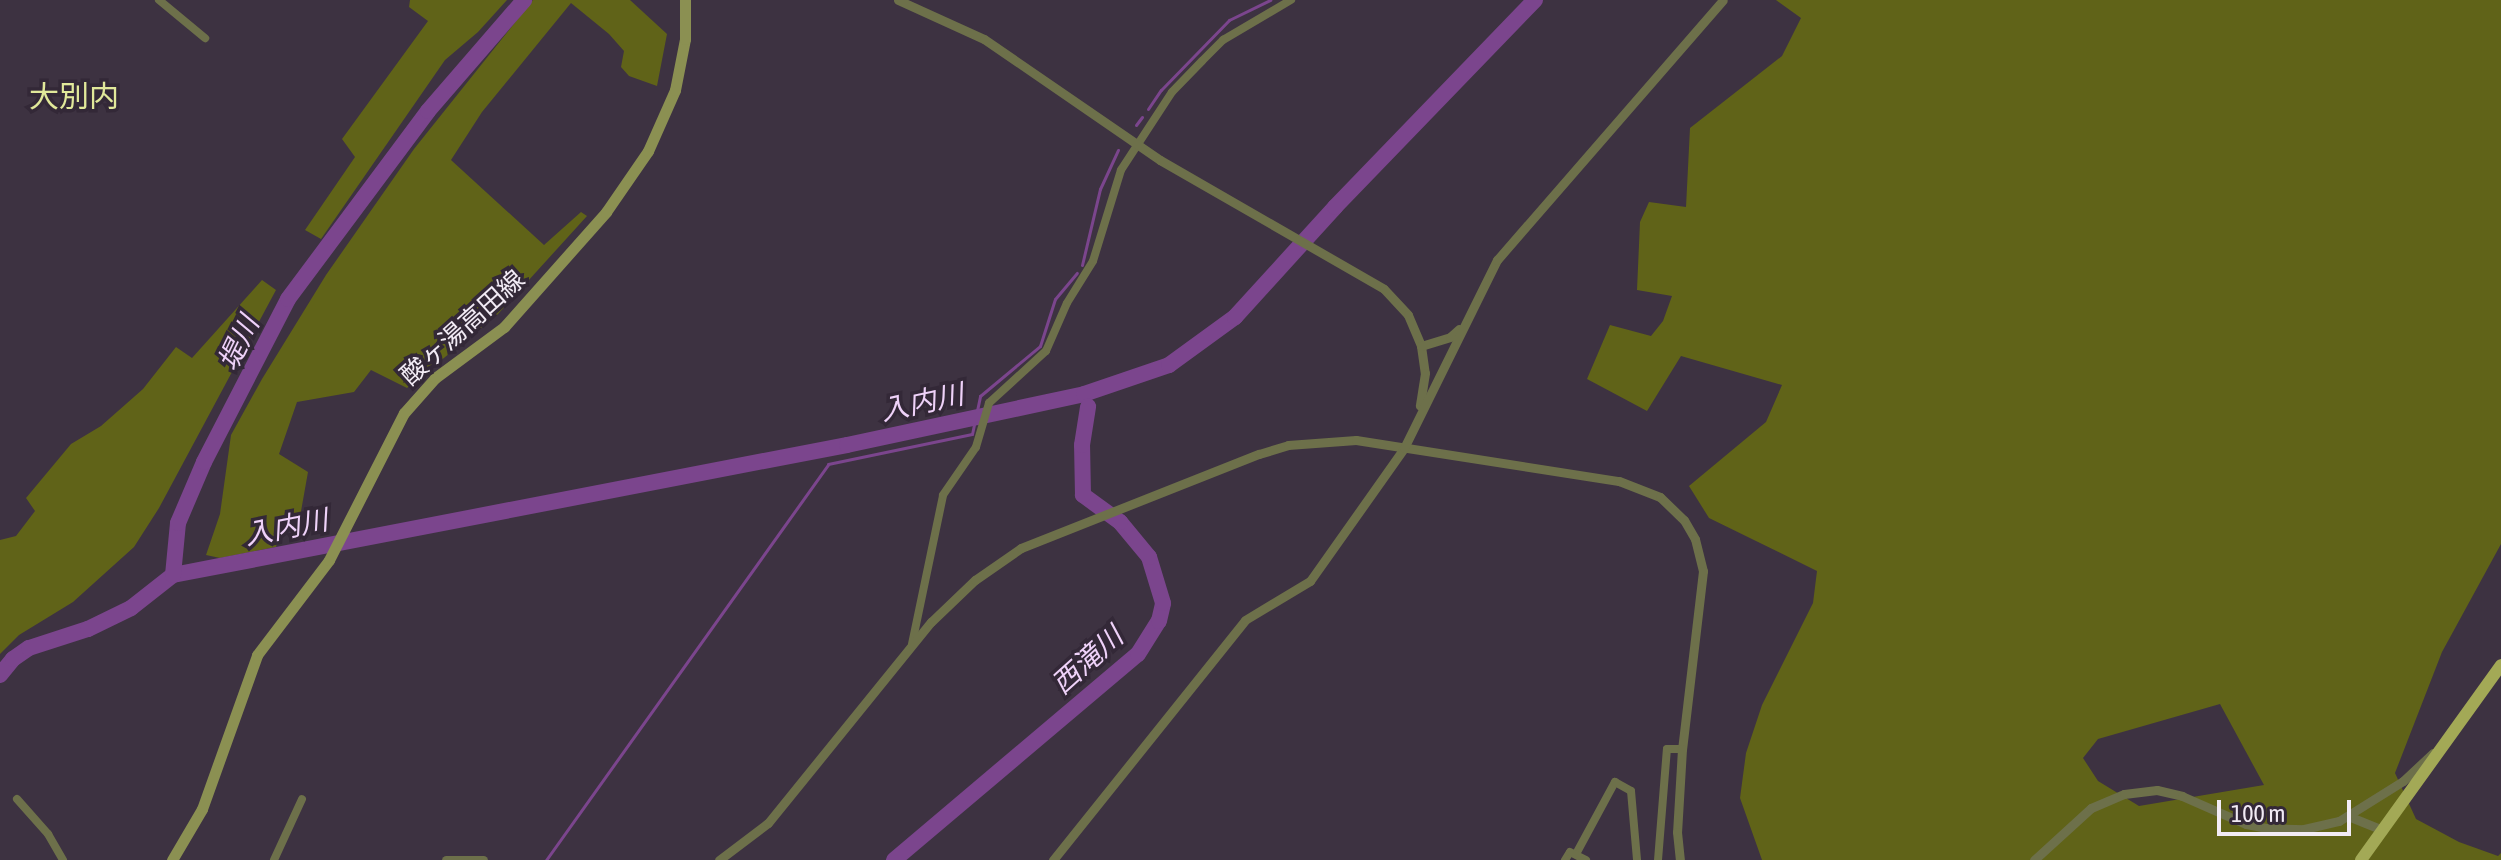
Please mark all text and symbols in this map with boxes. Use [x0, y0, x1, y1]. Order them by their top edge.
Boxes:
district label: 大別内 [29, 78, 119, 114]
street label: 酸ヶ湯高田線 [395, 264, 531, 392]
water label: 堤川 [211, 310, 265, 376]
water label: 入内川 [877, 377, 967, 427]
water label: 入内川 [242, 502, 330, 552]
water label: 西滝川 [1045, 619, 1129, 701]
scale bar [2221, 784, 2355, 834]
text: 100 m [2231, 800, 2285, 827]

